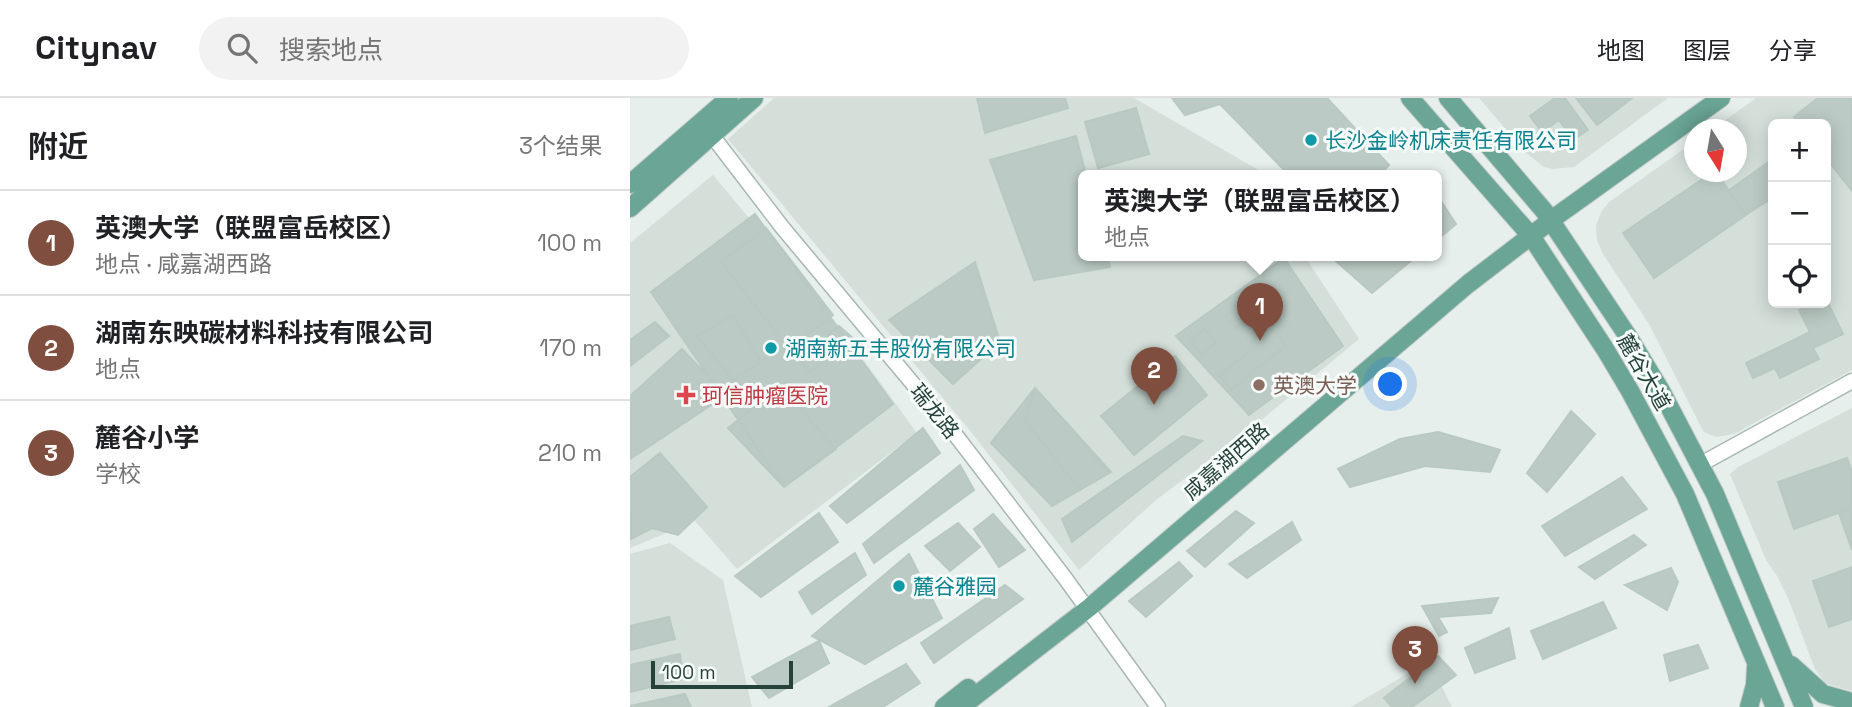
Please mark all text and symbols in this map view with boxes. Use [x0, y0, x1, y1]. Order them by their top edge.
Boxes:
search box [199, 17, 689, 80]
text: Citynav [35, 27, 157, 69]
icon: search [223, 29, 261, 67]
text: 搜索地点 [279, 33, 383, 67]
text: 地图 [1597, 35, 1645, 66]
text: 图层 [1683, 35, 1731, 66]
text: 分享 [1769, 35, 1817, 66]
north arrow [1684, 119, 1747, 182]
map controls [1768, 119, 1831, 308]
button: + [1768, 119, 1831, 182]
text: 附近 [28, 127, 88, 166]
place label: 长沙金岭机床责任有限公司 [1325, 127, 1577, 154]
text: 3个结果 [519, 131, 602, 161]
marker: 长沙金岭机床责任有限公司 [1303, 132, 1319, 148]
popup [1078, 170, 1442, 261]
button: − [1768, 182, 1831, 245]
text: 英澳大学（联盟富岳校区） [1104, 184, 1416, 218]
text: 英澳大学（联盟富岳校区） [95, 211, 407, 245]
text: 地点 [1104, 222, 1150, 252]
text: 1 [46, 228, 56, 258]
text: 100 m [537, 228, 602, 258]
button: locate [1768, 245, 1831, 308]
text: 地点 · 咸嘉湖西路 [95, 249, 272, 279]
pin: 1 [1237, 283, 1283, 341]
text: 湖南东映碳材料科技有限公司 [95, 316, 433, 350]
street label: 麓谷大道 [1611, 329, 1677, 415]
text: 2 [44, 333, 58, 363]
text: 170 m [539, 333, 602, 363]
place label: 湖南新五丰股份有限公司 [785, 335, 1016, 362]
marker: 湖南新五丰股份有限公司 [763, 340, 779, 356]
pin: 2 [1131, 347, 1177, 405]
text: 地点 [95, 354, 141, 384]
your location [1373, 367, 1407, 401]
place label: 英澳大学 [1273, 372, 1357, 399]
marker: 英澳大学 [1251, 377, 1267, 393]
street label: 瑞龙路 [905, 378, 965, 444]
place label: 珂信肿瘤医院 [702, 382, 828, 409]
marker: 珂信肿瘤医院 [676, 385, 696, 405]
street label: 咸嘉湖西路 [1178, 416, 1274, 506]
text: 麓谷小学 [95, 421, 199, 455]
text: 3 [44, 438, 58, 468]
text: 210 m [538, 438, 602, 468]
text: 学校 [95, 459, 141, 489]
place label: 麓谷雅园 [913, 573, 997, 600]
marker: 麓谷雅园 [891, 578, 907, 594]
pin: 3 [1392, 626, 1438, 684]
scale bar [651, 658, 793, 690]
text: 100 m [662, 660, 716, 685]

